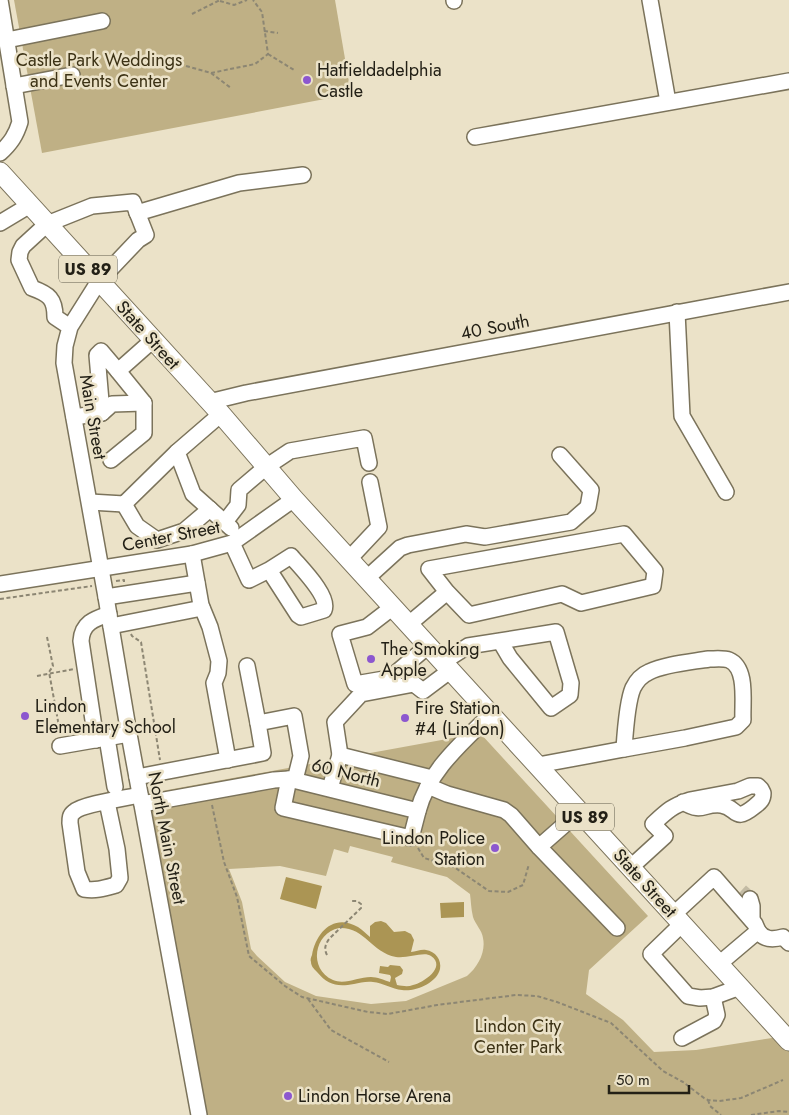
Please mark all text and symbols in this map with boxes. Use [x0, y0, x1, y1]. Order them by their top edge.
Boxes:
park label: Castle Park Weddings and Events Center [16, 47, 182, 94]
place label: Hatfieldadelphia Castle [317, 57, 442, 104]
marker: Hatfieldadelphia Castle [301, 74, 313, 86]
road number: US 89 [59, 255, 117, 282]
street label: State Street [110, 295, 186, 376]
street label: 40 South [458, 308, 532, 346]
street label: Main Street [73, 373, 113, 462]
street label: Center Street [120, 514, 223, 558]
place label: The Smoking Apple [381, 636, 480, 683]
marker: The Smoking Apple [365, 653, 377, 665]
place label: Lindon Elementary School [35, 693, 176, 740]
place label: Fire Station #4 (Lindon) [415, 695, 505, 742]
marker: Lindon Elementary School [19, 710, 31, 722]
marker: Fire Station #4 (Lindon) [399, 712, 411, 724]
street label: 60 North [309, 752, 383, 794]
street label: North Main Street [141, 769, 193, 907]
road number: US 89 [556, 804, 614, 830]
place label: Lindon Police Station [382, 825, 485, 872]
marker: Lindon Police Station [489, 842, 501, 854]
street label: State Street [607, 843, 683, 924]
park label: Lindon City Center Park [474, 1013, 562, 1060]
scale bar [609, 1062, 689, 1094]
text: 50 m [616, 1069, 650, 1091]
place label: Lindon Horse Arena [298, 1083, 451, 1109]
marker: Lindon Horse Arena [282, 1090, 294, 1102]

